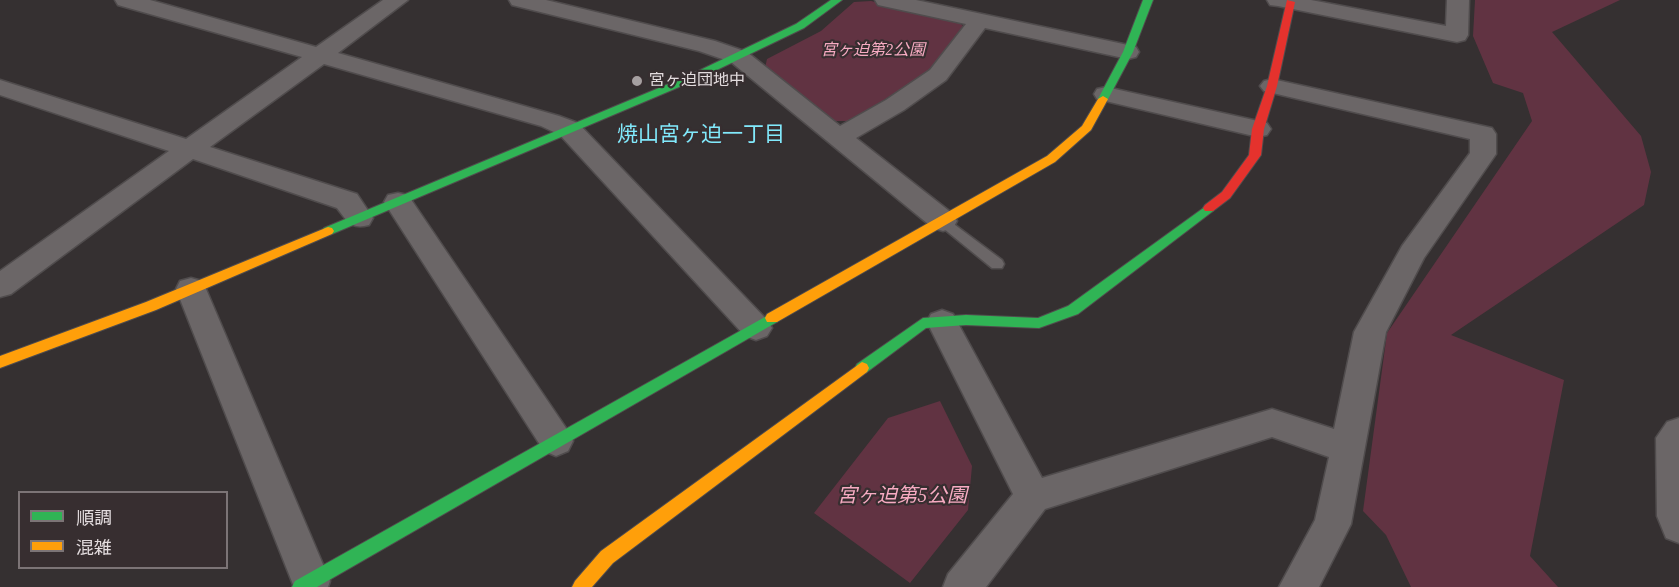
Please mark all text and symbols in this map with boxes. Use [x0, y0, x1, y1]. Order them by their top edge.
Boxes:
park label: 宮ヶ迫第2公園 [821, 41, 925, 61]
place label: 宮ヶ迫団地中 [649, 71, 745, 91]
marker: 宮ヶ迫団地中 [630, 74, 644, 88]
district label: 焼山宮ヶ迫一丁目 [617, 123, 785, 149]
park label: 宮ヶ迫第5公園 [837, 485, 967, 509]
legend [18, 491, 228, 569]
text: 順調 [76, 505, 112, 530]
text: 混雑 [76, 535, 112, 560]

